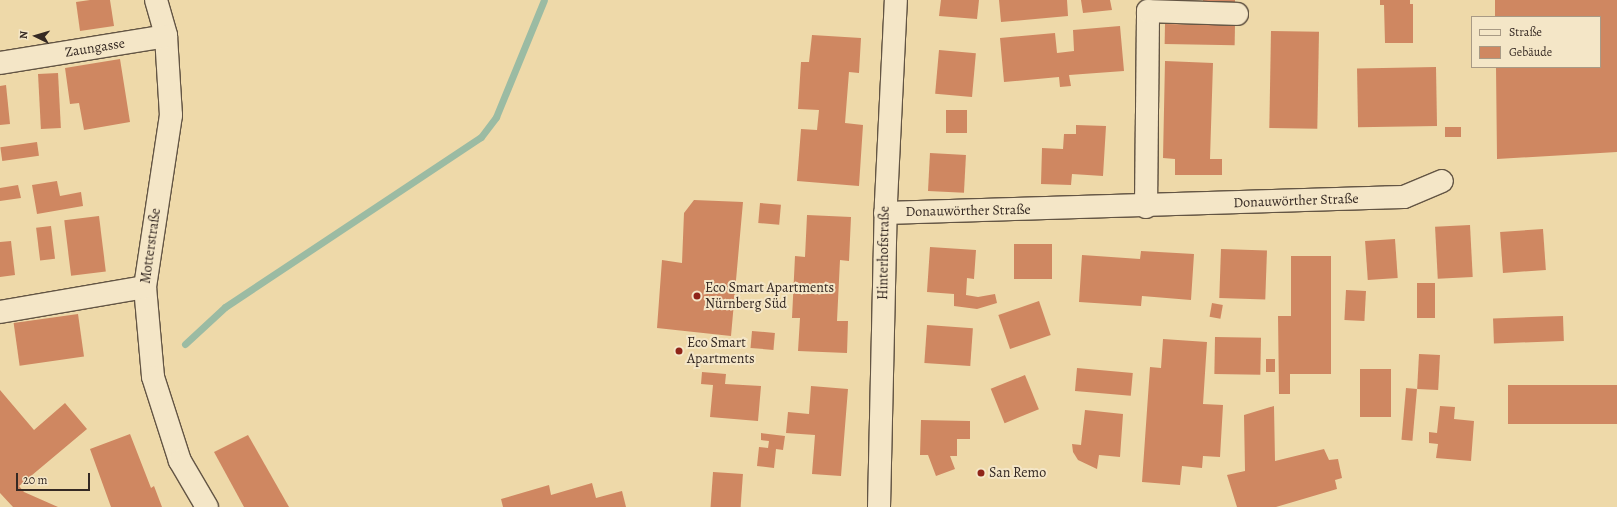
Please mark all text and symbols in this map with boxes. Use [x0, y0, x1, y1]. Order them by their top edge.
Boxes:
north arrow [16, 16, 56, 56]
legend [1471, 16, 1601, 68]
text: Straße [1509, 24, 1542, 40]
text: N [16, 30, 31, 40]
street label: Zaungasse [64, 35, 126, 61]
text: Gebäude [1509, 44, 1552, 60]
street label: Donauwörther Straße [1233, 190, 1359, 212]
street label: Donauwörther Straße [905, 202, 1031, 220]
street label: Hinterhofstraße [875, 206, 893, 300]
street label: Motterstraße [137, 207, 165, 285]
place label: Eco Smart Apartments Nürnberg Süd [705, 280, 834, 312]
marker: Eco Smart Apartments Nürnberg Süd [692, 291, 702, 301]
place label: Eco Smart Apartments [687, 335, 755, 368]
marker: Eco Smart Apartments [674, 346, 684, 356]
scale bar [18, 465, 92, 491]
place label: San Remo [989, 465, 1046, 481]
marker: San Remo [976, 468, 986, 478]
text: 20 m [23, 472, 47, 488]

